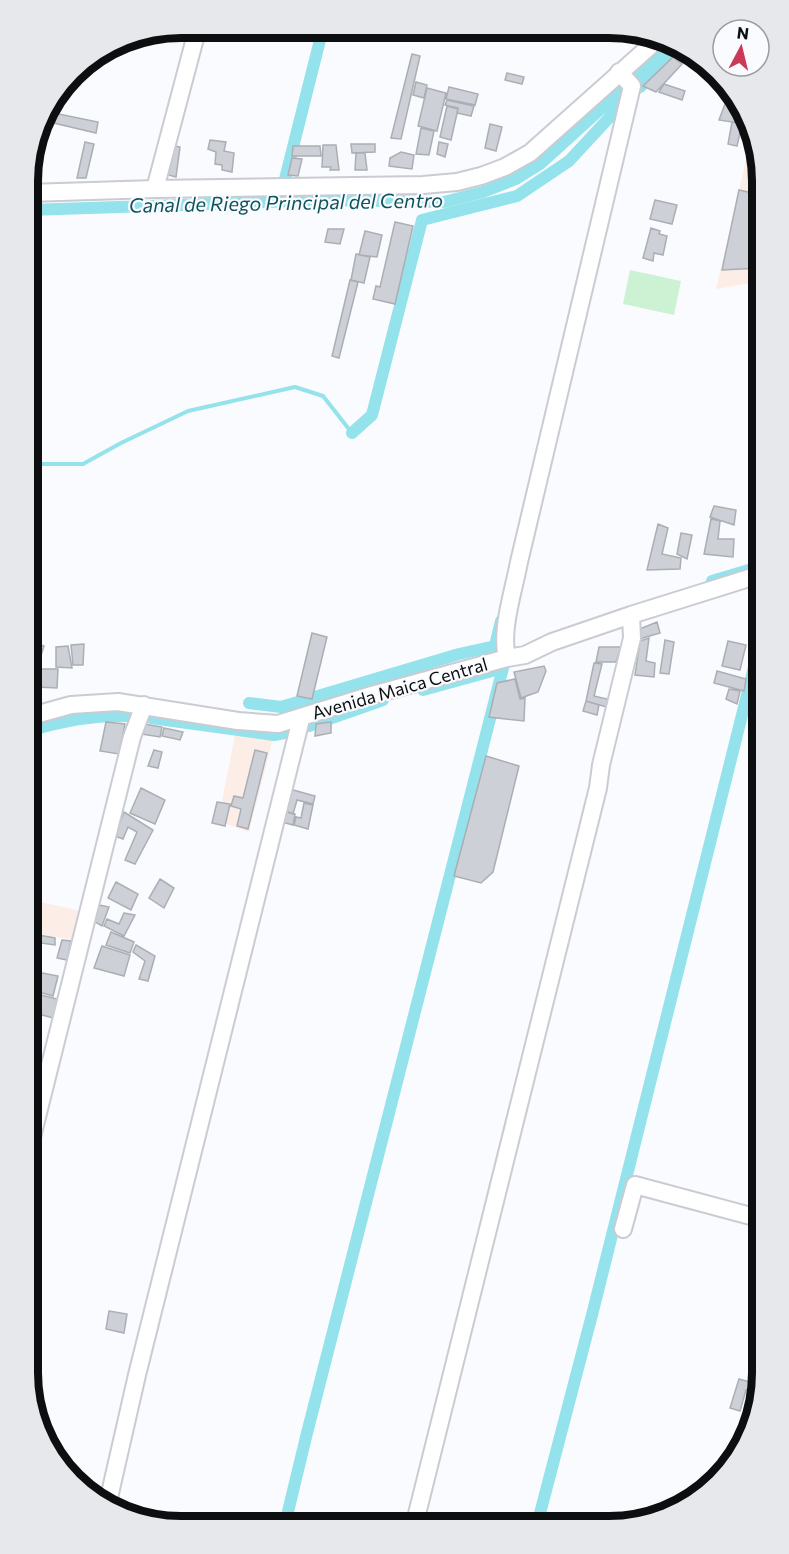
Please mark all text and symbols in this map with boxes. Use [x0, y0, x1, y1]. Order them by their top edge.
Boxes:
north arrow [711, 18, 771, 78]
text: N [736, 22, 750, 43]
water label: Canal de Riego Principal del Centro [129, 187, 443, 217]
street label: Avenida Maica Central [309, 652, 490, 724]

